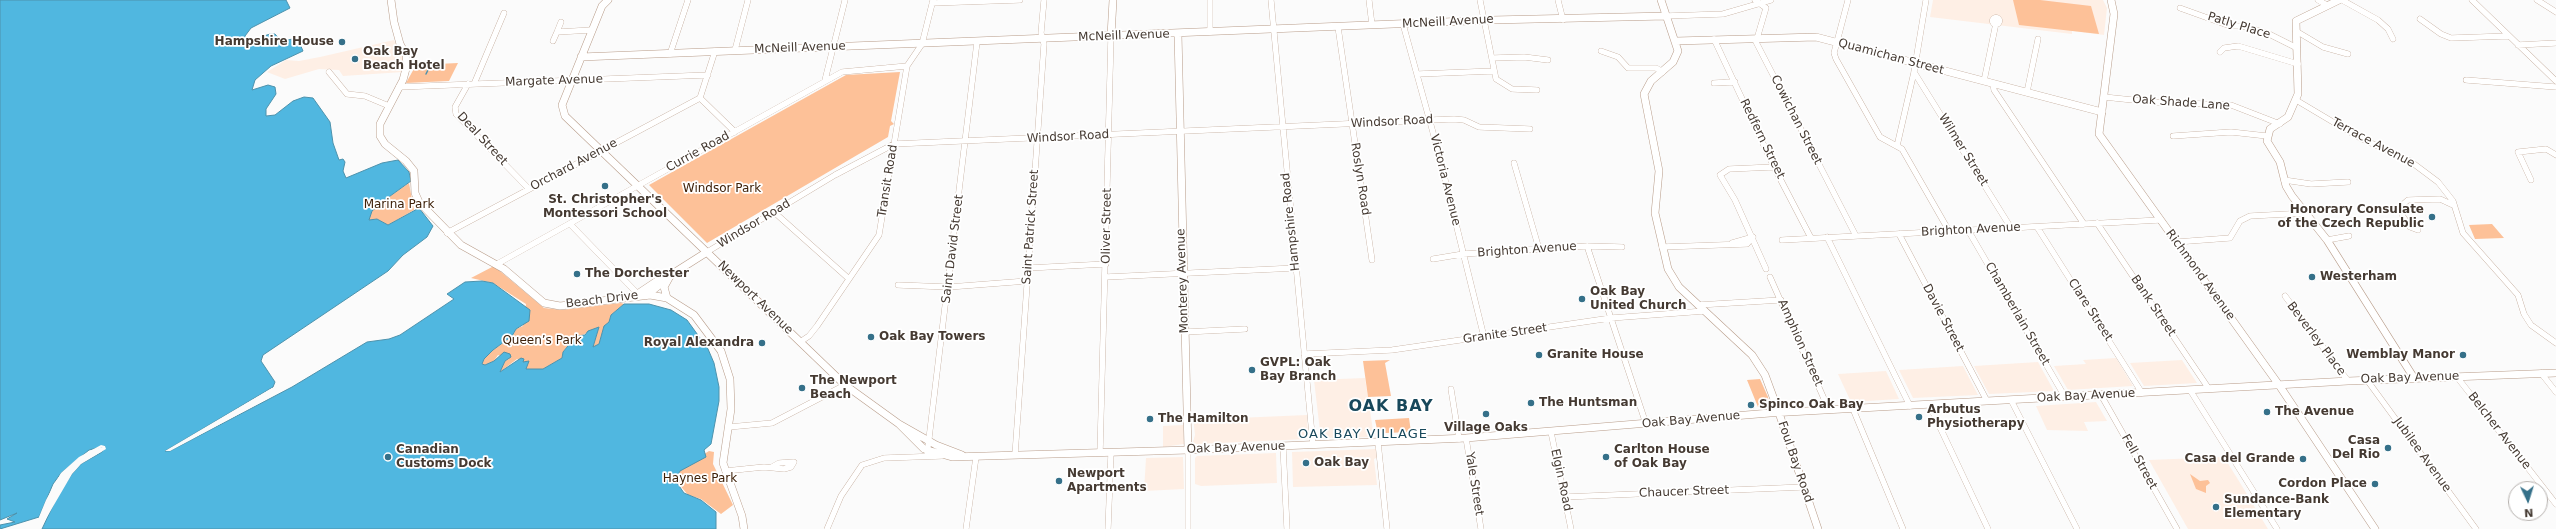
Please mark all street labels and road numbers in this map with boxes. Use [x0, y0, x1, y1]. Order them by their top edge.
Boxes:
street label: Patly Place [2206, 10, 2272, 42]
street label: McNeill Avenue [1402, 12, 1494, 32]
street label: McNeill Avenue [1078, 27, 1170, 45]
street label: Quamichan Street [1837, 36, 1945, 78]
street label: McNeill Avenue [754, 39, 846, 57]
street label: Margate Avenue [505, 72, 603, 90]
street label: Cowichan Street [1767, 73, 1825, 167]
street label: Oak Shade Lane [2132, 92, 2230, 114]
street label: Redfern Street [1736, 97, 1788, 181]
street label: Deal Street [454, 109, 510, 169]
street label: Wilmer Street [1935, 111, 1991, 189]
street label: Windsor Road [1350, 113, 1434, 131]
street label: Terrace Avenue [2329, 115, 2417, 171]
street label: Windsor Road [1026, 128, 1110, 146]
street label: Currie Road [664, 129, 732, 175]
street label: Victoria Avenue [1427, 133, 1463, 227]
street label: Orchard Avenue [528, 136, 620, 194]
street label: Roslyn Road [1347, 142, 1373, 216]
street label: Transit Road [875, 143, 901, 219]
street label: Saint Patrick Street [1020, 169, 1042, 285]
street label: Hampshire Road [1279, 172, 1303, 272]
street label: Oliver Street [1099, 188, 1115, 264]
street label: Saint David Street [939, 194, 967, 304]
street label: Windsor Road [715, 197, 793, 251]
street label: Brighton Avenue [1921, 220, 2021, 240]
street label: Richmond Avenue [2162, 227, 2238, 323]
street label: Monterey Avenue [1174, 228, 1192, 334]
street label: Brighton Avenue [1477, 239, 1577, 261]
street label: Newport Avenue [714, 258, 796, 338]
street label: Chamberlain Street [1982, 260, 2052, 368]
street label: Bank Street [2127, 273, 2179, 339]
street label: Clare Street [2065, 276, 2115, 344]
street label: Davie Street [1919, 282, 1967, 354]
street label: Beach Drive [565, 288, 639, 312]
street label: Amphion Street [1774, 297, 1826, 389]
street label: Beverley Place [2284, 299, 2348, 379]
street label: Granite Street [1462, 321, 1548, 347]
street label: Oak Bay Avenue [2360, 369, 2460, 387]
street label: Oak Bay Avenue [2036, 386, 2136, 406]
street label: Belcher Avenue [2464, 390, 2534, 472]
street label: Oak Bay Avenue [1641, 409, 1741, 431]
street label: Jubilee Avenue [2390, 415, 2454, 495]
street label: Foul Bay Road [1774, 419, 1816, 505]
street label: Fell Street [2118, 432, 2160, 492]
street label: Oak Bay Avenue [1186, 439, 1286, 457]
street label: Elgin Road [1547, 447, 1575, 513]
street label: Yale Street [1462, 451, 1486, 517]
street label: Chaucer Street [1639, 483, 1729, 501]

